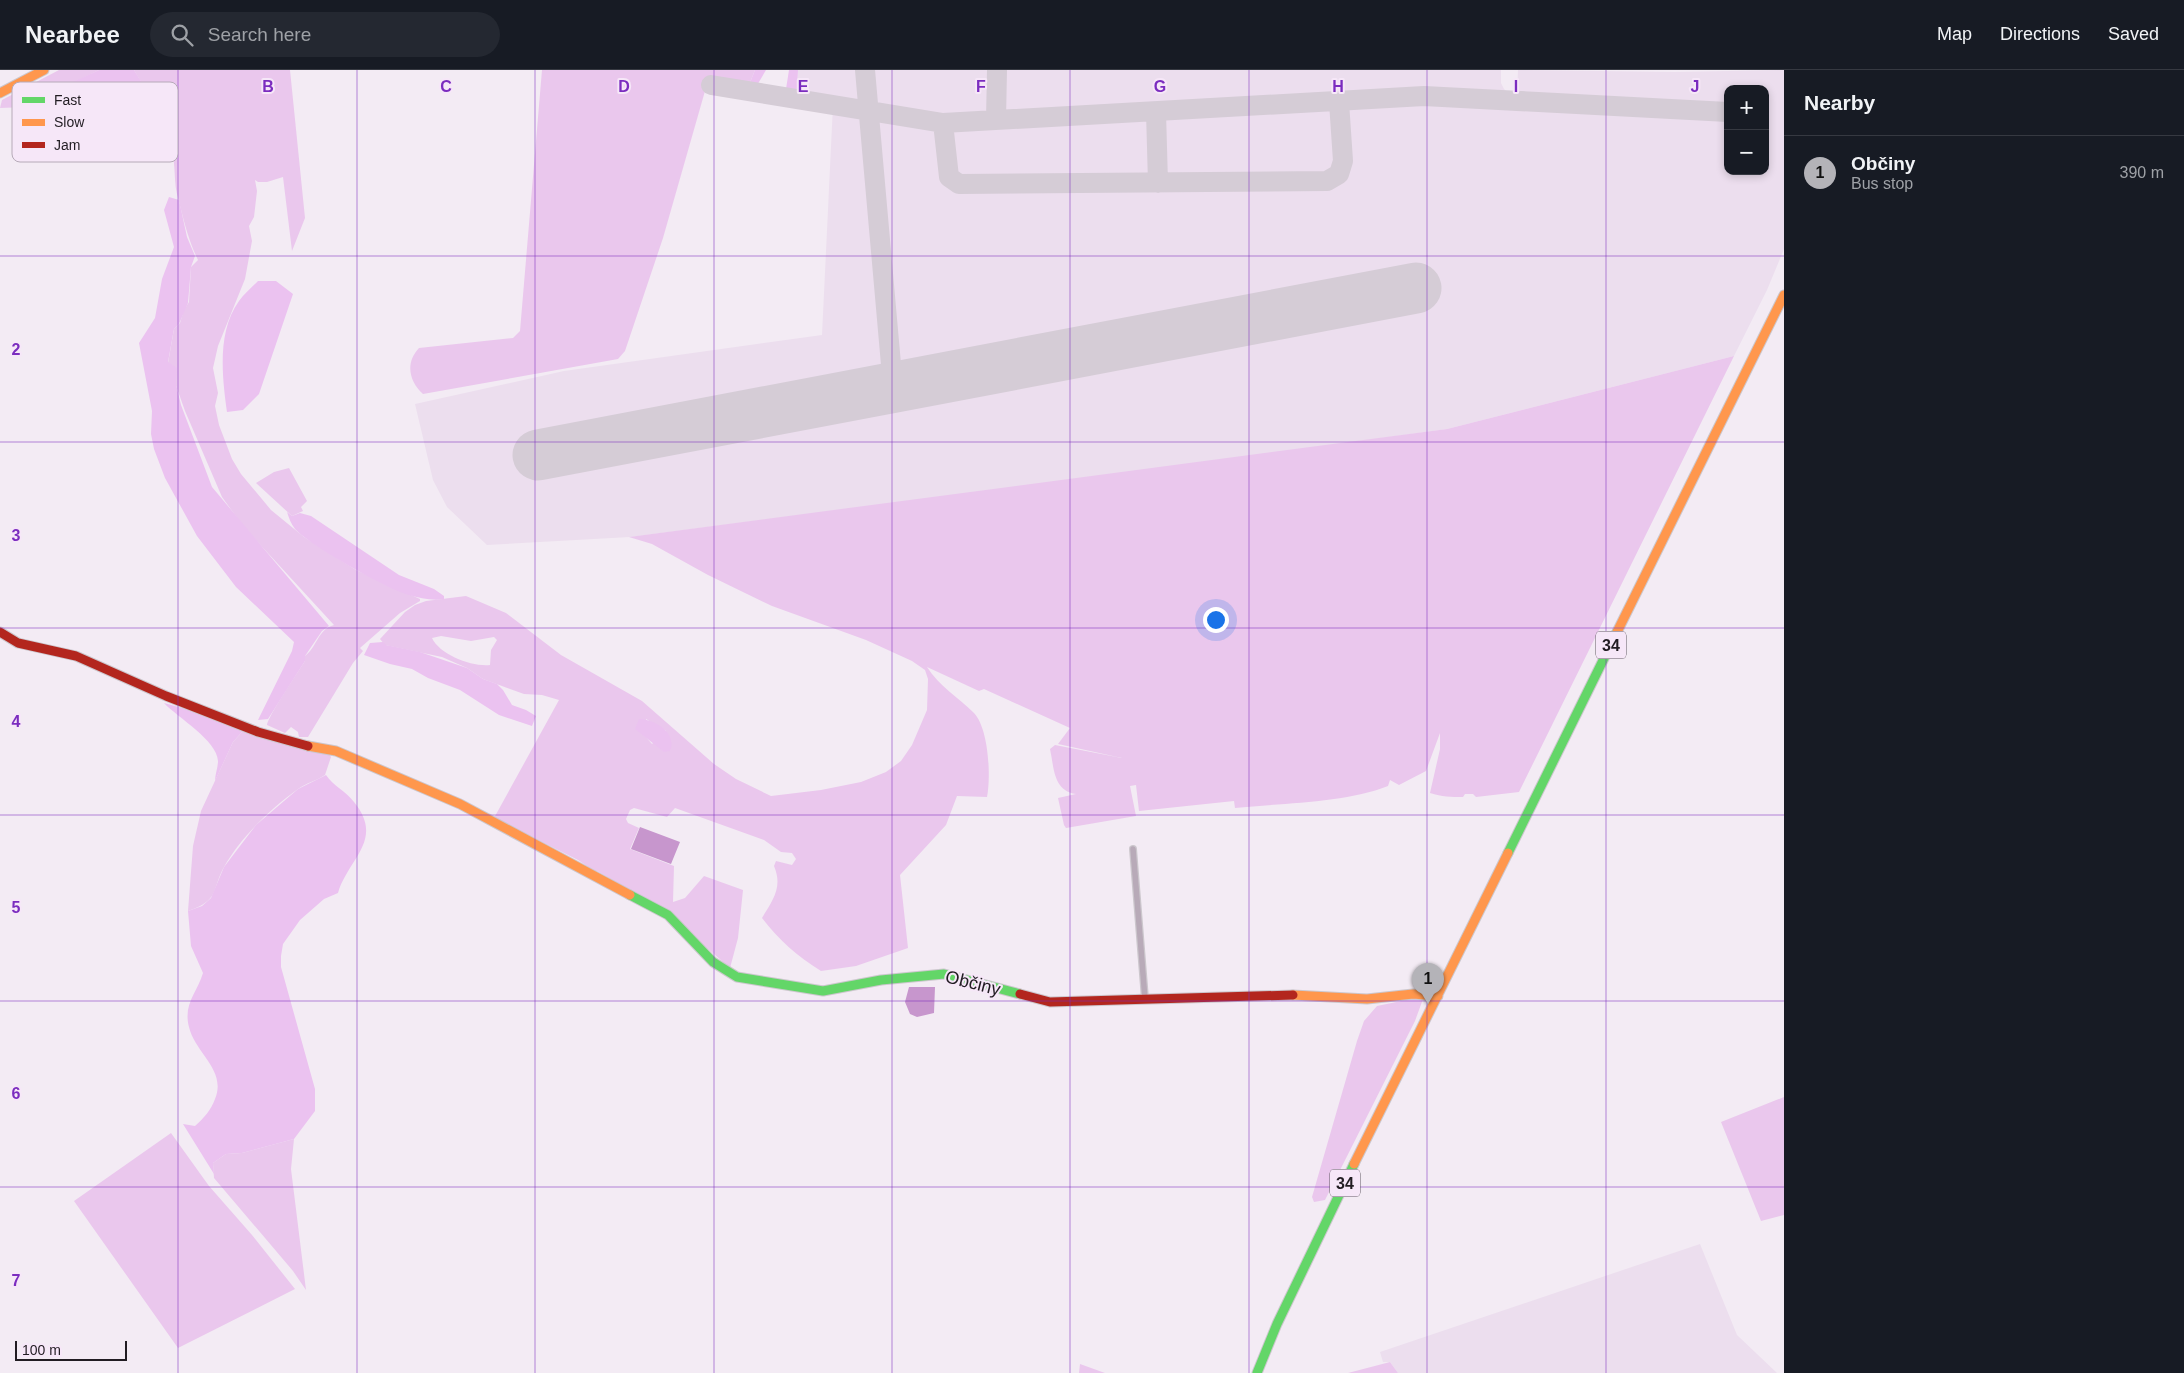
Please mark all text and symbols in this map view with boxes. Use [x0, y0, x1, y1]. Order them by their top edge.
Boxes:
search box [150, 12, 500, 57]
text: Nearbee [25, 21, 120, 48]
icon: search [168, 21, 196, 49]
text: Search here [208, 24, 311, 45]
text: Map [1937, 24, 1972, 44]
text: Directions [2000, 24, 2080, 44]
text: Saved [2108, 24, 2159, 44]
text: B [262, 78, 274, 95]
text: C [440, 78, 452, 95]
text: D [618, 78, 630, 95]
text: E [798, 78, 809, 95]
text: F [976, 78, 986, 95]
text: G [1154, 78, 1166, 95]
text: H [1332, 78, 1344, 95]
text: I [1514, 78, 1518, 95]
text: J [1691, 78, 1699, 95]
legend [12, 82, 178, 162]
map controls [1724, 85, 1769, 175]
button: + [1724, 85, 1769, 130]
text: Nearby [1804, 91, 1875, 114]
text: Fast [54, 92, 81, 108]
text: Slow [54, 114, 85, 130]
button: − [1724, 130, 1769, 175]
text: Jam [54, 137, 80, 153]
text: Občiny [1851, 153, 1915, 174]
text: 1 [1816, 164, 1824, 181]
text: 390 m [2120, 164, 2164, 181]
text: Bus stop [1851, 175, 1913, 192]
text: 2 [12, 341, 21, 358]
text: 3 [12, 527, 21, 544]
your location [1203, 607, 1229, 633]
road number: 34 [1596, 632, 1626, 658]
text: 4 [12, 713, 21, 730]
text: 5 [12, 899, 21, 916]
pin: 1 [1412, 963, 1444, 1004]
street label: Občiny [943, 967, 1003, 999]
text: 6 [12, 1085, 21, 1102]
road number: 34 [1330, 1170, 1360, 1196]
text: 7 [12, 1272, 21, 1289]
scale bar [15, 1338, 128, 1361]
text: 100 m [22, 1342, 61, 1358]

